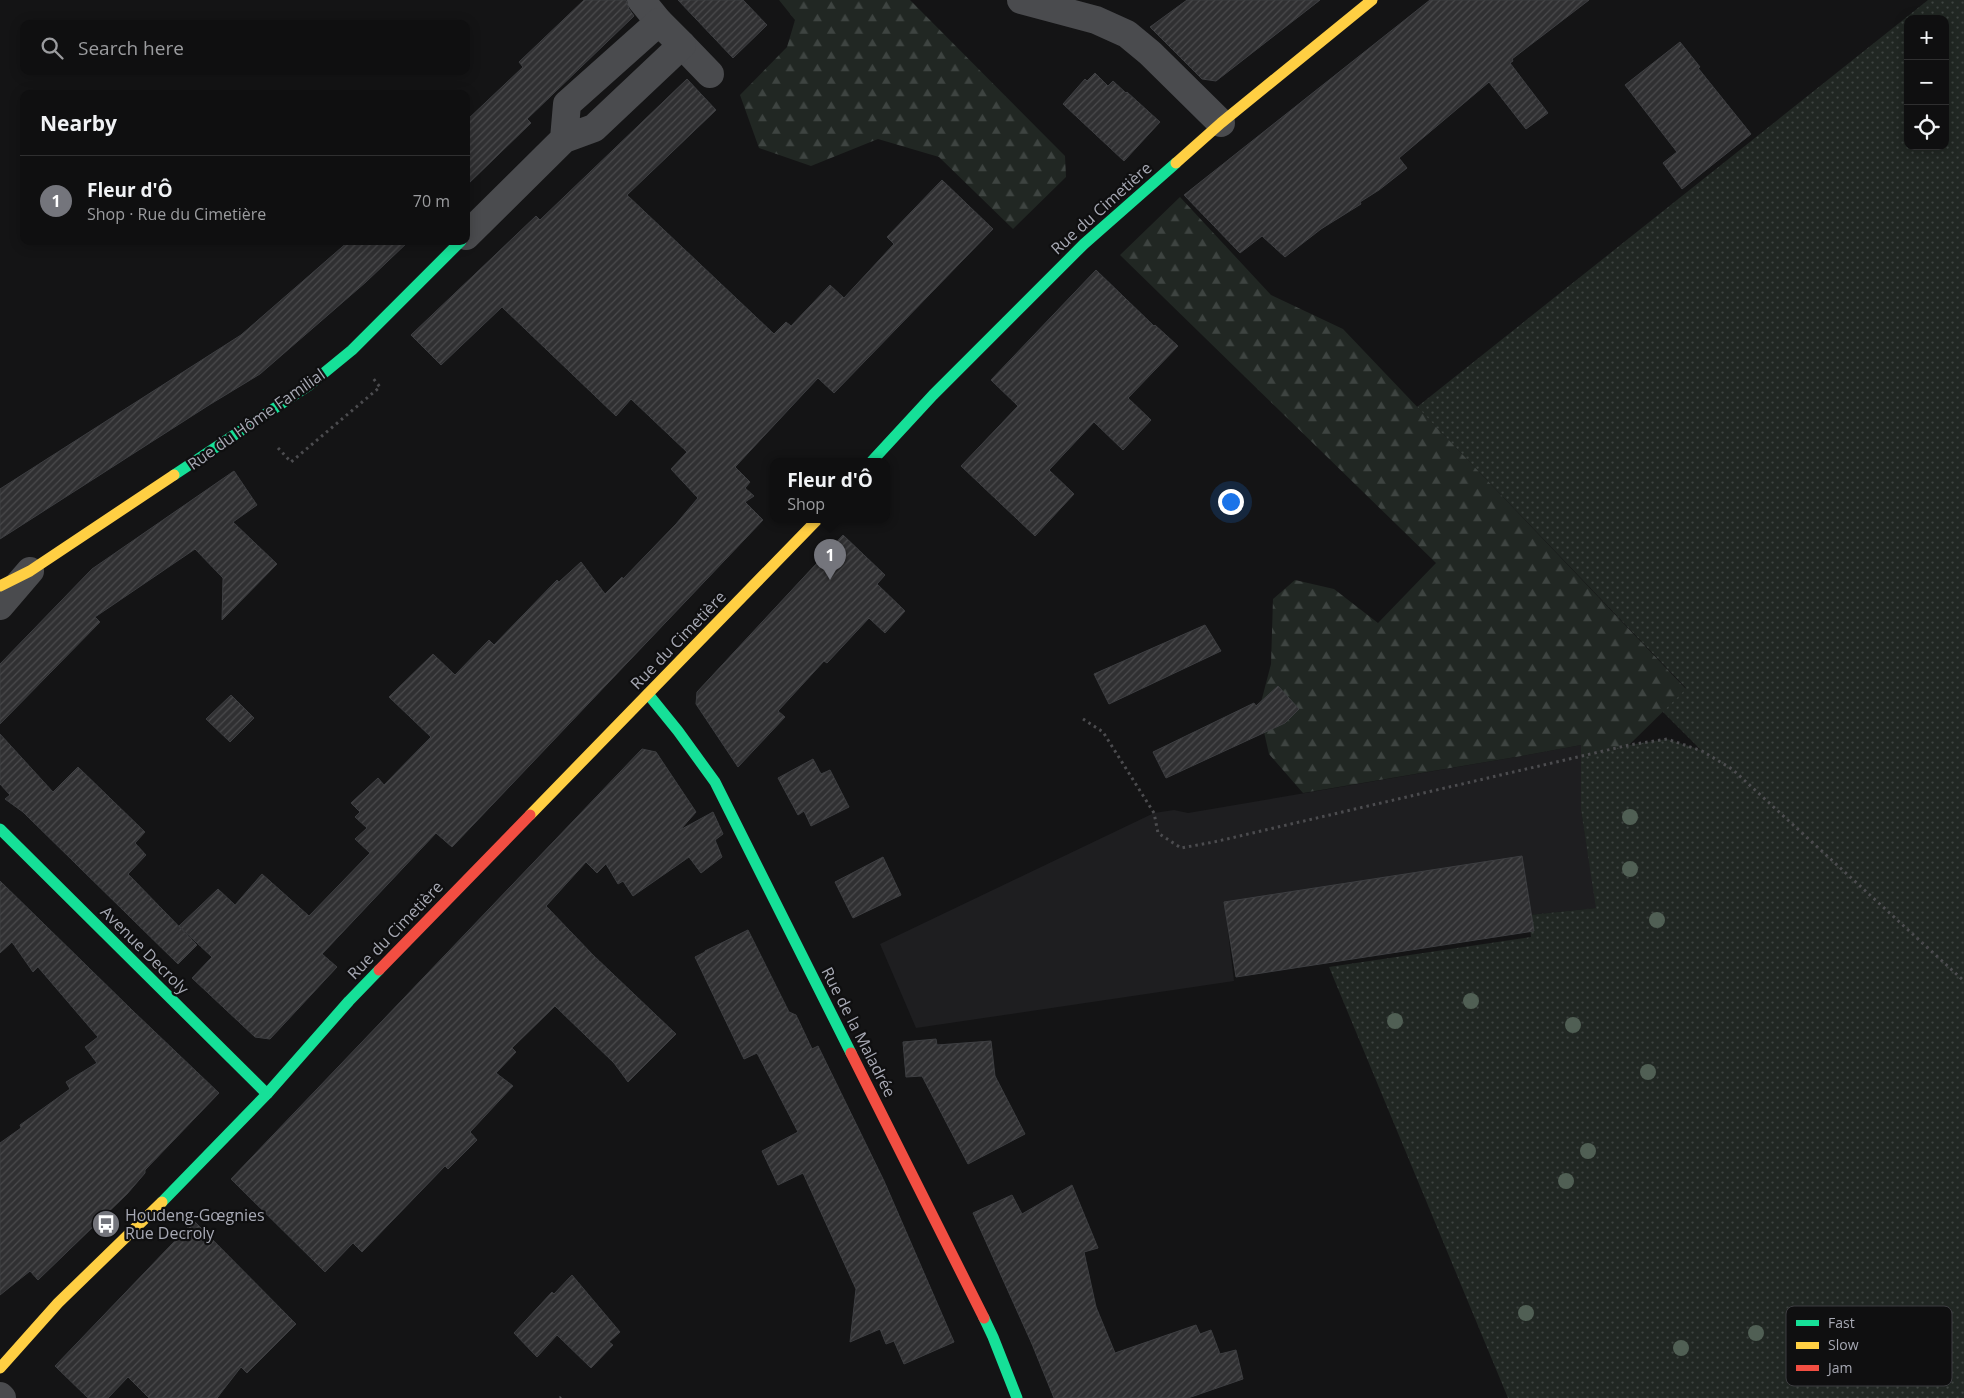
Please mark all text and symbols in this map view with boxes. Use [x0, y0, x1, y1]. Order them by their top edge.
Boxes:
map controls [1904, 15, 1949, 150]
button: + [1904, 15, 1949, 60]
search box [20, 20, 470, 75]
icon: search [38, 34, 66, 62]
text: Search here [78, 35, 184, 61]
button: − [1904, 60, 1949, 105]
button: locate [1904, 105, 1949, 150]
text: Nearby [40, 109, 117, 137]
street label: Rue du Cimetière [1046, 157, 1156, 259]
text: Fleur d'Ô [87, 177, 173, 203]
text: 1 [51, 190, 61, 212]
text: 70 m [413, 190, 450, 212]
text: Shop · Rue du Cimetière [87, 203, 266, 225]
street label: Rue du Hôme Familial [183, 363, 329, 475]
popup [770, 458, 890, 523]
text: Fleur d'Ô [787, 467, 873, 493]
your location [1218, 489, 1244, 515]
text: Shop [787, 493, 825, 515]
pin: 1 [814, 539, 846, 580]
street label: Rue du Cimetière [625, 586, 731, 694]
street label: Rue du Cimetière [342, 876, 448, 984]
street label: Avenue Decroly [96, 901, 195, 1000]
street label: Rue de la Maladrée [817, 963, 901, 1101]
place label: Houdeng-Gœgnies Rue Decroly [125, 1204, 265, 1244]
bus stop icon: Houdeng-Gœgnies Rue Decroly [91, 1209, 121, 1239]
legend [1786, 1306, 1952, 1386]
text: Fast [1828, 1313, 1855, 1332]
text: Slow [1828, 1335, 1859, 1354]
text: Jam [1826, 1358, 1853, 1377]

